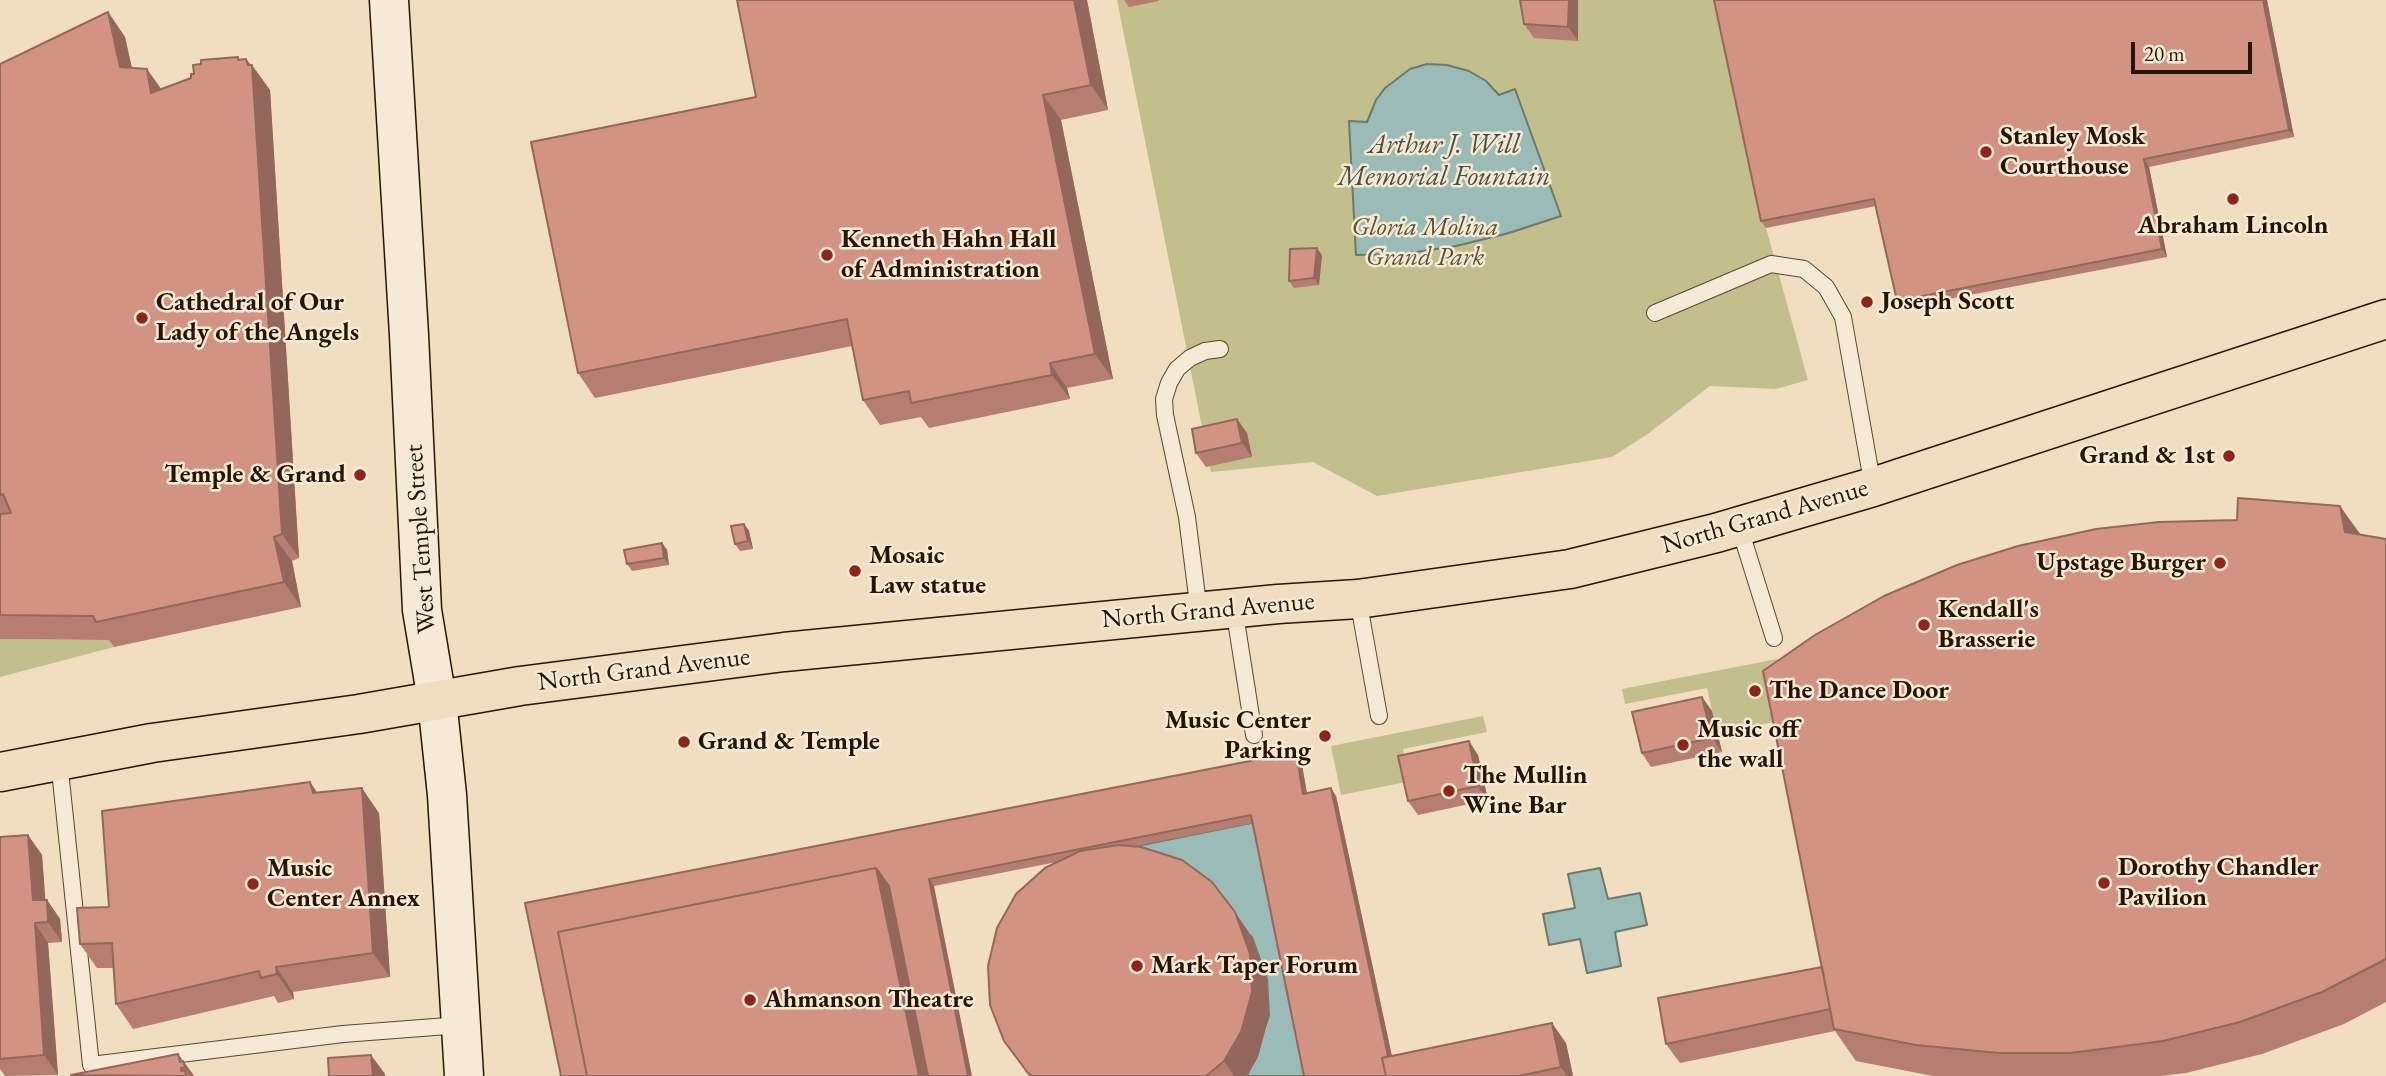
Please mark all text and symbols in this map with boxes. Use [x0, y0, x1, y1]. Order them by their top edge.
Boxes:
scale bar [2134, 28, 2255, 72]
text: 20 m [2144, 40, 2185, 67]
place label: Stanley Mosk Courthouse [2000, 121, 2145, 182]
water label: Arthur J. Will Memorial Fountain [1337, 128, 1551, 194]
marker: Stanley Mosk Courthouse [1978, 144, 1994, 160]
marker: Abraham Lincoln [2225, 191, 2241, 207]
place label: Abraham Lincoln [2137, 210, 2329, 242]
park label: Gloria Molina Grand Park [1352, 212, 1498, 274]
place label: Kenneth Hahn Hall of Administration [841, 224, 1057, 286]
marker: Kenneth Hahn Hall of Administration [819, 247, 835, 263]
place label: Joseph Scott [1881, 286, 2014, 318]
place label: Cathedral of Our Lady of the Angels [156, 287, 359, 348]
marker: Joseph Scott [1859, 294, 1875, 310]
marker: Cathedral of Our Lady of the Angels [134, 310, 150, 326]
place label: Grand & 1st [2079, 440, 2215, 472]
street label: West Temple Street [399, 443, 443, 635]
marker: Grand & 1st [2221, 448, 2237, 464]
place label: Temple & Grand [164, 459, 346, 491]
marker: Temple & Grand [352, 467, 368, 483]
street label: North Grand Avenue [1658, 473, 1872, 561]
place label: Mosaic Law statue [869, 540, 986, 602]
place label: Upstage Burger [2037, 547, 2206, 579]
marker: Upstage Burger [2212, 555, 2228, 571]
marker: Mosaic Law statue [847, 563, 863, 579]
street label: North Grand Avenue [1100, 586, 1316, 636]
place label: Kendall's Brasserie [1938, 594, 2039, 656]
marker: Kendall's Brasserie [1916, 617, 1932, 633]
street label: North Grand Avenue [536, 641, 752, 699]
place label: The Dance Door [1769, 675, 1949, 707]
marker: The Dance Door [1747, 683, 1763, 699]
place label: Music Center Parking [1165, 705, 1311, 766]
place label: Music off the wall [1697, 714, 1799, 776]
place label: Grand & Temple [698, 726, 880, 758]
marker: Music Center Parking [1317, 728, 1333, 744]
marker: Grand & Temple [676, 734, 692, 750]
marker: Music off the wall [1675, 737, 1691, 753]
place label: The Mullin Wine Bar [1463, 760, 1587, 822]
marker: The Mullin Wine Bar [1441, 783, 1457, 799]
place label: Dorothy Chandler Pavilion [2118, 852, 2319, 914]
place label: Music Center Annex [267, 853, 420, 914]
marker: Dorothy Chandler Pavilion [2096, 875, 2112, 891]
marker: Music Center Annex [245, 876, 261, 892]
place label: Mark Taper Forum [1151, 950, 1358, 982]
marker: Mark Taper Forum [1129, 958, 1145, 974]
place label: Ahmanson Theatre [764, 984, 974, 1016]
marker: Ahmanson Theatre [742, 992, 758, 1008]

